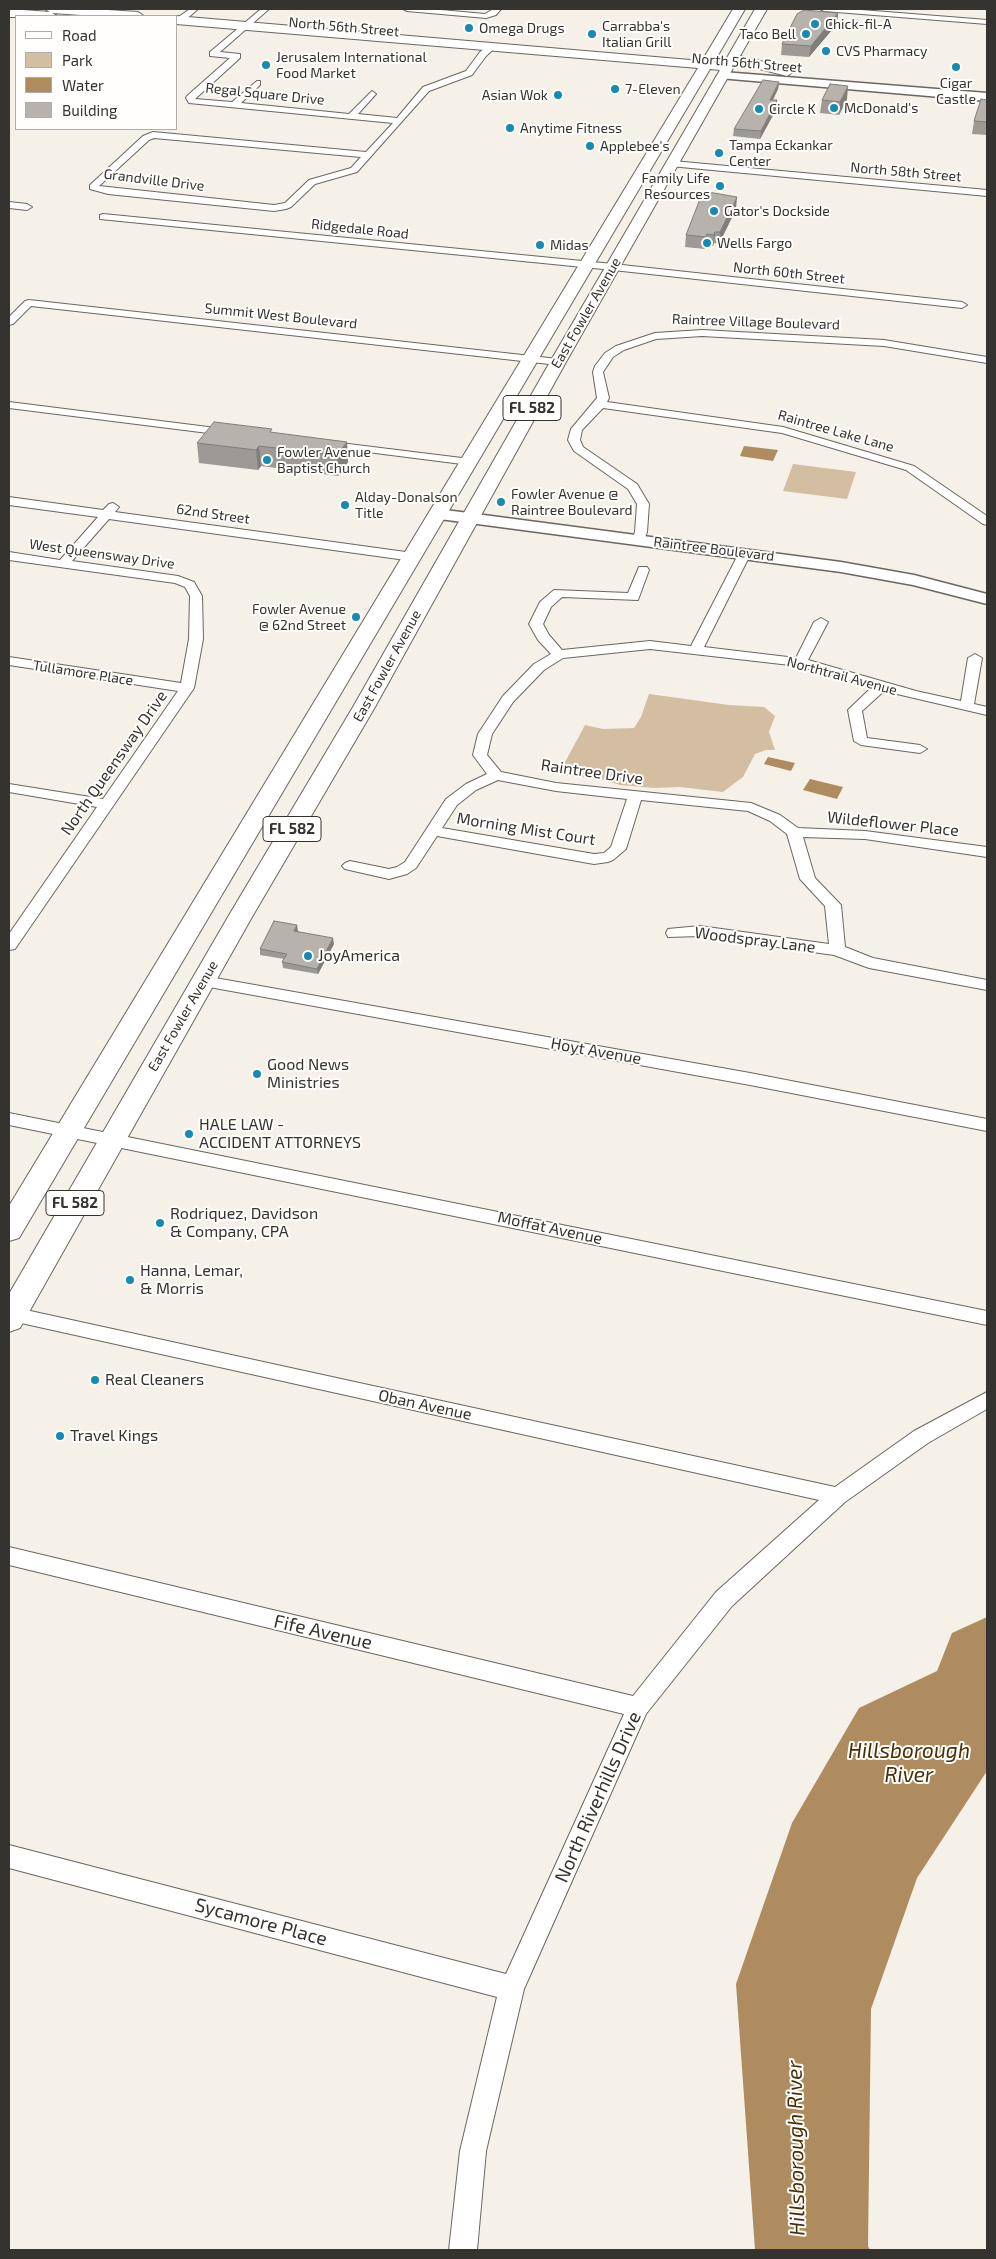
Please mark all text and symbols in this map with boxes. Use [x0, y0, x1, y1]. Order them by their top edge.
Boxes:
street label: North 56th Street [288, 14, 400, 40]
legend [15, 15, 178, 130]
place label: Chick-fil-A [825, 16, 892, 32]
place label: Carrabba's Italian Grill [602, 18, 671, 50]
marker: Chick-fil-A [809, 18, 821, 30]
place label: Omega Drugs [479, 20, 564, 36]
marker: Omega Drugs [463, 22, 475, 34]
text: Road [62, 26, 97, 44]
place label: Taco Bell [739, 26, 796, 42]
marker: Carrabba's Italian Grill [586, 28, 598, 40]
marker: Taco Bell [800, 28, 812, 40]
place label: CVS Pharmacy [836, 43, 927, 59]
marker: CVS Pharmacy [820, 45, 832, 57]
place label: Jerusalem International Food Market [276, 49, 427, 82]
street label: North 56th Street [691, 50, 803, 76]
text: Park [62, 51, 93, 69]
marker: Jerusalem International Food Market [260, 59, 272, 71]
marker: Cigar Castle [950, 61, 962, 73]
place label: Cigar Castle [936, 75, 976, 108]
text: Water [62, 76, 104, 94]
street label: Regal Square Drive [205, 79, 325, 109]
place label: 7-Eleven [625, 81, 681, 97]
marker: 7-Eleven [609, 83, 621, 95]
place label: Asian Wok [482, 87, 548, 103]
marker: Asian Wok [552, 89, 564, 101]
place label: McDonald's [844, 100, 918, 116]
text: Building [62, 101, 117, 119]
place label: Circle K [769, 101, 816, 117]
marker: McDonald's [828, 102, 840, 114]
marker: Circle K [753, 103, 765, 115]
place label: Anytime Fitness [520, 120, 622, 136]
marker: Anytime Fitness [504, 122, 516, 134]
place label: Tampa Eckankar Center [729, 137, 833, 170]
place label: Applebee's [600, 138, 670, 154]
marker: Applebee's [584, 140, 596, 152]
marker: Tampa Eckankar Center [713, 147, 725, 159]
street label: North 58th Street [850, 159, 962, 185]
street label: Grandville Drive [103, 165, 205, 195]
place label: Family Life Resources [642, 170, 710, 202]
marker: Family Life Resources [714, 180, 726, 192]
place label: Gator's Dockside [724, 203, 830, 219]
marker: Gator's Dockside [708, 205, 720, 217]
street label: Ridgedale Road [310, 216, 410, 242]
place label: Wells Fargo [717, 235, 792, 251]
place label: Midas [550, 237, 589, 253]
marker: Wells Fargo [701, 237, 713, 249]
marker: Midas [534, 239, 546, 251]
street label: East Fowler Avenue [547, 255, 625, 371]
street label: North 60th Street [732, 259, 846, 287]
street label: Summit West Boulevard [204, 300, 358, 332]
street label: Raintree Village Boulevard [672, 311, 840, 333]
road number: FL 582 [503, 396, 561, 420]
street label: Raintree Lake Lane [776, 406, 896, 456]
place label: Fowler Avenue Baptist Church [277, 444, 371, 477]
marker: Fowler Avenue Baptist Church [261, 454, 273, 466]
place label: Fowler Avenue @ Raintree Boulevard [511, 486, 633, 518]
place label: Alday-Donalson Title [355, 489, 458, 522]
marker: Fowler Avenue @ Raintree Boulevard [495, 496, 507, 508]
marker: Alday-Donalson Title [339, 499, 351, 511]
street label: 62nd Street [175, 501, 251, 527]
street label: Raintree Boulevard [653, 533, 775, 565]
street label: West Queensway Drive [28, 535, 176, 573]
place label: Fowler Avenue @ 62nd Street [252, 601, 346, 634]
street label: East Fowler Avenue [349, 607, 425, 725]
marker: Fowler Avenue @ 62nd Street [350, 611, 362, 623]
street label: Northtrail Avenue [785, 653, 899, 699]
street label: Tullamore Place [32, 657, 134, 689]
street label: North Queensway Drive [57, 687, 171, 839]
street label: Raintree Drive [540, 755, 644, 789]
street label: Wildeflower Place [826, 808, 960, 840]
street label: Morning Mist Court [455, 809, 597, 849]
road number: FL 582 [263, 816, 321, 842]
street label: Woodspray Lane [693, 923, 817, 957]
place label: JoyAmerica [318, 946, 400, 966]
marker: JoyAmerica [302, 950, 314, 962]
street label: East Fowler Avenue [144, 958, 222, 1074]
street label: Hoyt Avenue [549, 1034, 643, 1068]
place label: Good News Ministries [267, 1055, 349, 1093]
marker: Good News Ministries [251, 1068, 263, 1080]
place label: HALE LAW - ACCIDENT ATTORNEYS [199, 1115, 361, 1153]
marker: HALE LAW - ACCIDENT ATTORNEYS [183, 1128, 195, 1140]
road number: FL 582 [46, 1190, 104, 1216]
place label: Rodriquez, Davidson & Company, CPA [170, 1204, 318, 1242]
street label: Moffat Avenue [496, 1208, 604, 1248]
marker: Rodriquez, Davidson & Company, CPA [154, 1217, 166, 1229]
place label: Hanna, Lemar, & Morris [140, 1261, 243, 1299]
marker: Hanna, Lemar, & Morris [124, 1274, 136, 1286]
place label: Real Cleaners [105, 1370, 204, 1390]
marker: Real Cleaners [89, 1374, 101, 1386]
street label: Oban Avenue [377, 1386, 473, 1424]
place label: Travel Kings [70, 1426, 158, 1446]
marker: Travel Kings [54, 1430, 66, 1442]
street label: Fife Avenue [272, 1610, 374, 1654]
street label: North Riverhills Drive [550, 1708, 646, 1886]
water label: Hillsborough River [848, 1738, 970, 1788]
street label: Sycamore Place [192, 1893, 330, 1951]
water label: Hillsborough River [782, 2060, 810, 2236]

